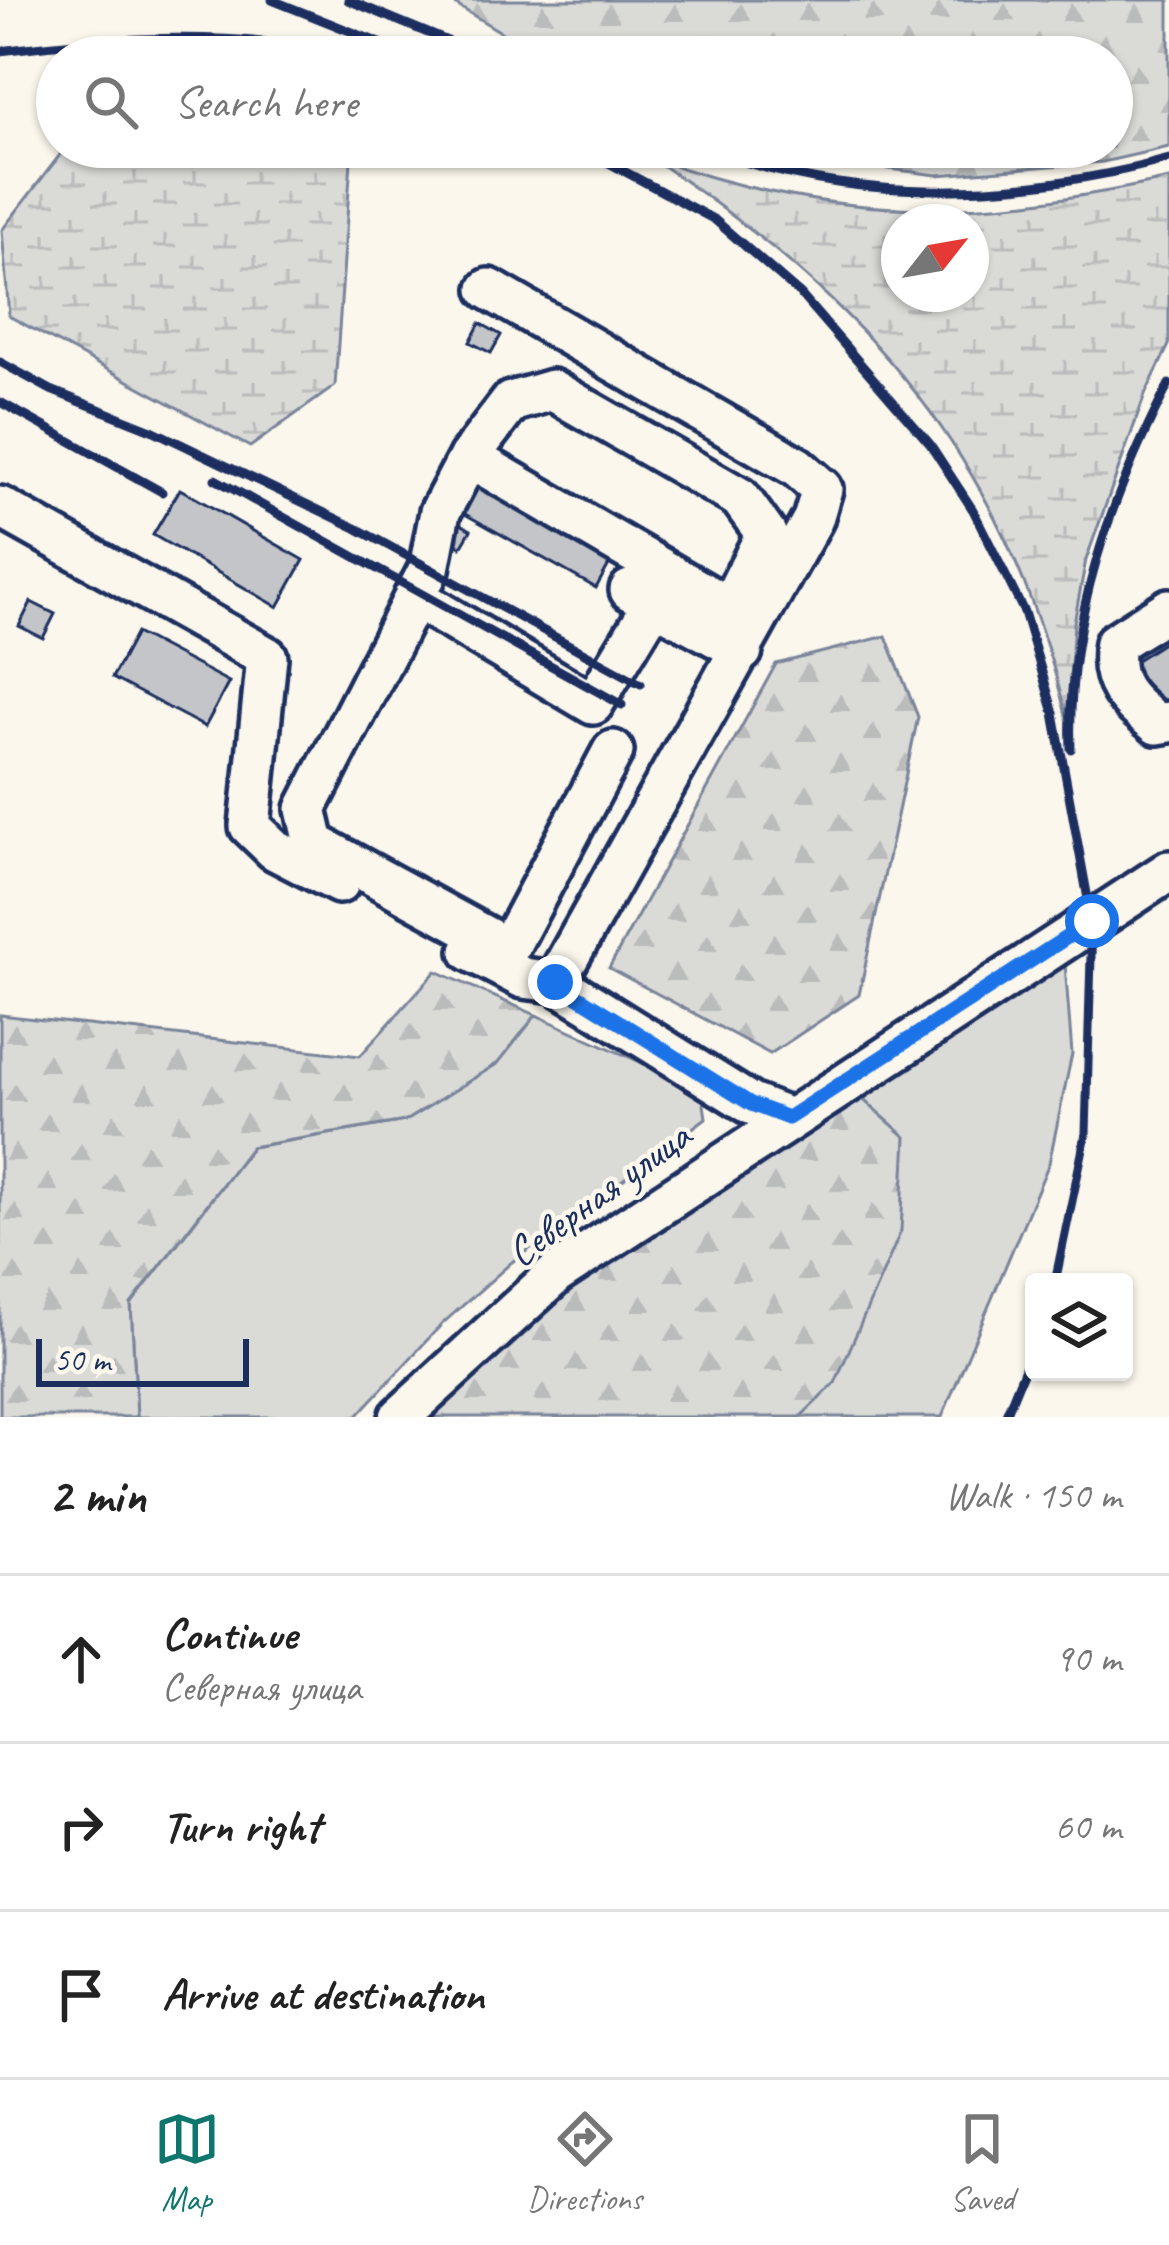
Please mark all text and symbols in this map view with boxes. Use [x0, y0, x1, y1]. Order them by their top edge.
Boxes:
search box [36, 36, 1133, 168]
icon: search [78, 69, 144, 135]
text: Search here [174, 74, 357, 131]
north arrow [881, 204, 989, 312]
route start [1065, 894, 1119, 948]
route end [528, 955, 582, 1009]
street label: Северная улица [496, 1108, 703, 1279]
map controls [1025, 1273, 1133, 1381]
button: layers [1025, 1273, 1133, 1381]
scale bar [36, 1333, 249, 1386]
text: 50 m [54, 1339, 110, 1381]
text: 2 min [48, 1463, 146, 1527]
text: Walk · 150 m [945, 1471, 1121, 1520]
text: Continue [162, 1606, 296, 1663]
icon: ahead [48, 1626, 114, 1692]
text: 90 m [1055, 1634, 1121, 1683]
text: Северная улица [162, 1663, 361, 1712]
icon: right [48, 1794, 114, 1860]
text: Turn right [162, 1798, 320, 1855]
text: 60 m [1055, 1802, 1121, 1851]
icon: arrive [48, 1962, 114, 2028]
text: Arrive at destination [162, 1966, 484, 2023]
tab: Map [154, 2106, 220, 2220]
tab: Directions [527, 2106, 642, 2220]
tab: Saved [949, 2106, 1015, 2220]

